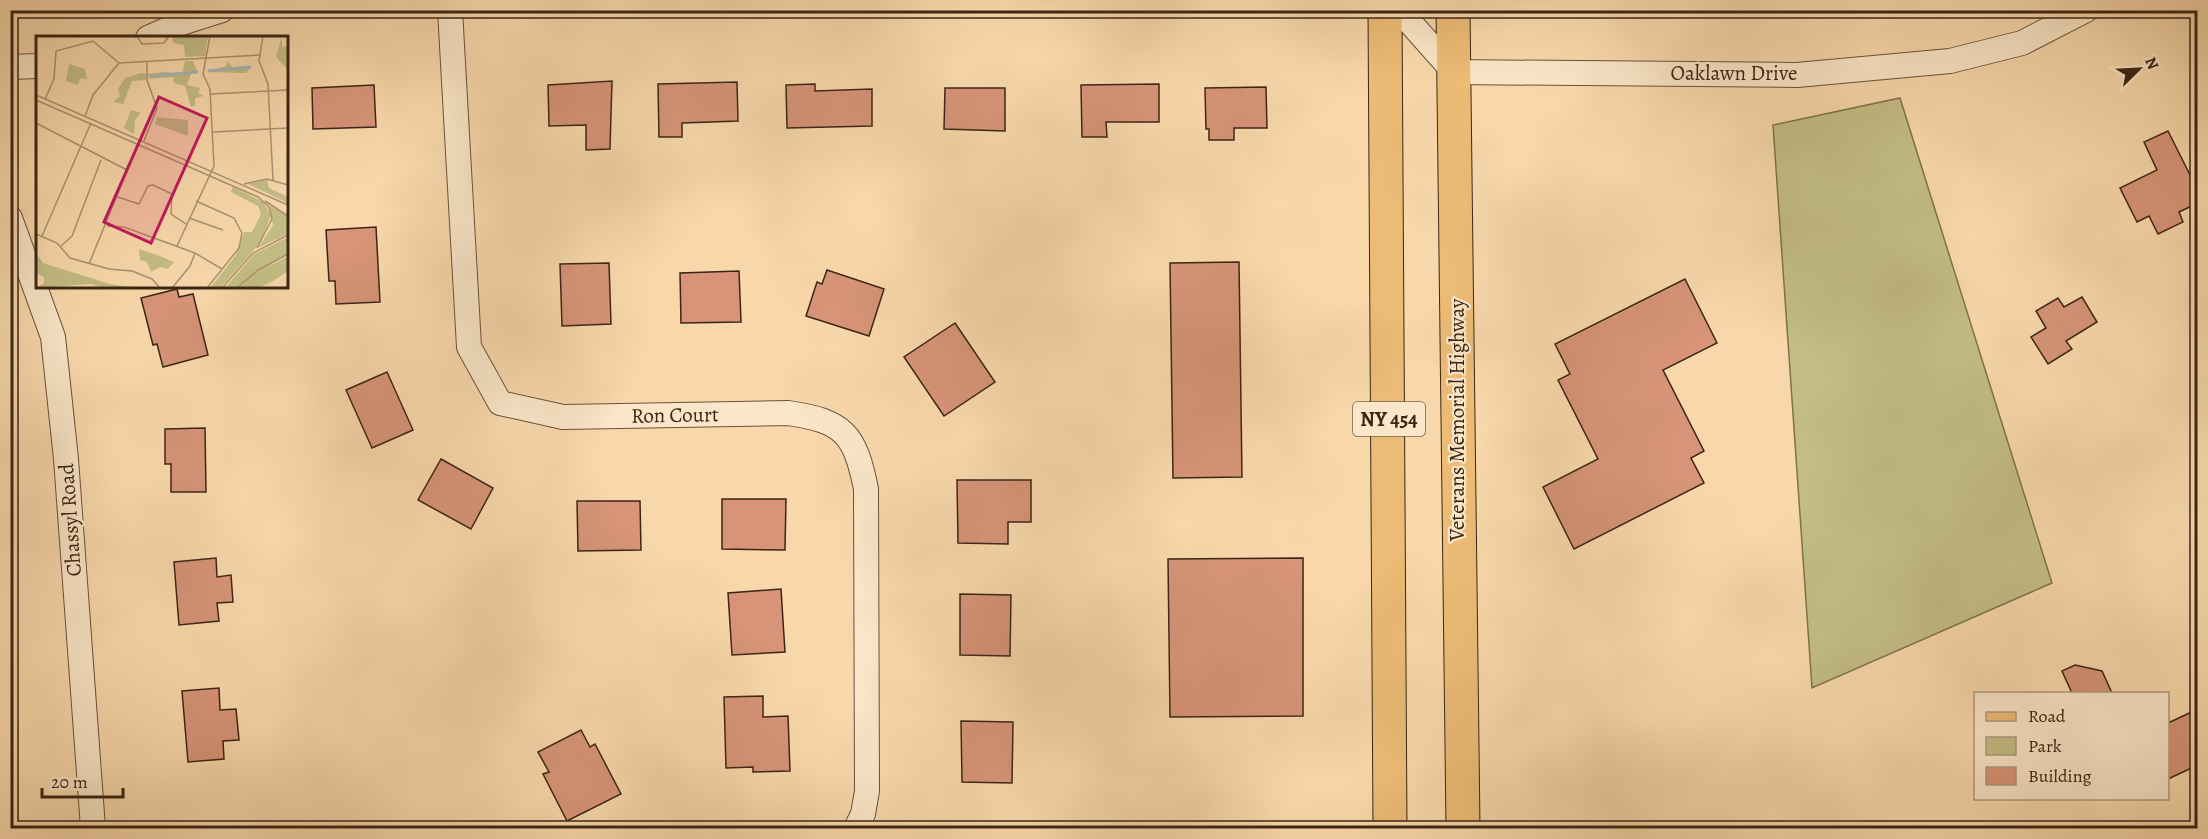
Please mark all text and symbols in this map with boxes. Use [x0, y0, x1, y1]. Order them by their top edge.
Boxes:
inset map [36, 36, 288, 288]
north arrow [2109, 39, 2169, 99]
text: N [2139, 54, 2164, 73]
street label: Oaklawn Drive [1671, 59, 1797, 87]
street label: Veterans Memorial Highway [1443, 298, 1471, 542]
street label: Ron Court [631, 400, 719, 430]
road number: NY 454 [1353, 402, 1425, 436]
street label: Chassyl Road [52, 462, 88, 578]
legend [1974, 692, 2169, 800]
text: Road [2028, 704, 2066, 728]
text: Park [2028, 734, 2062, 758]
scale bar [42, 761, 123, 799]
text: Building [2028, 764, 2092, 788]
text: 20 m [51, 770, 88, 794]

